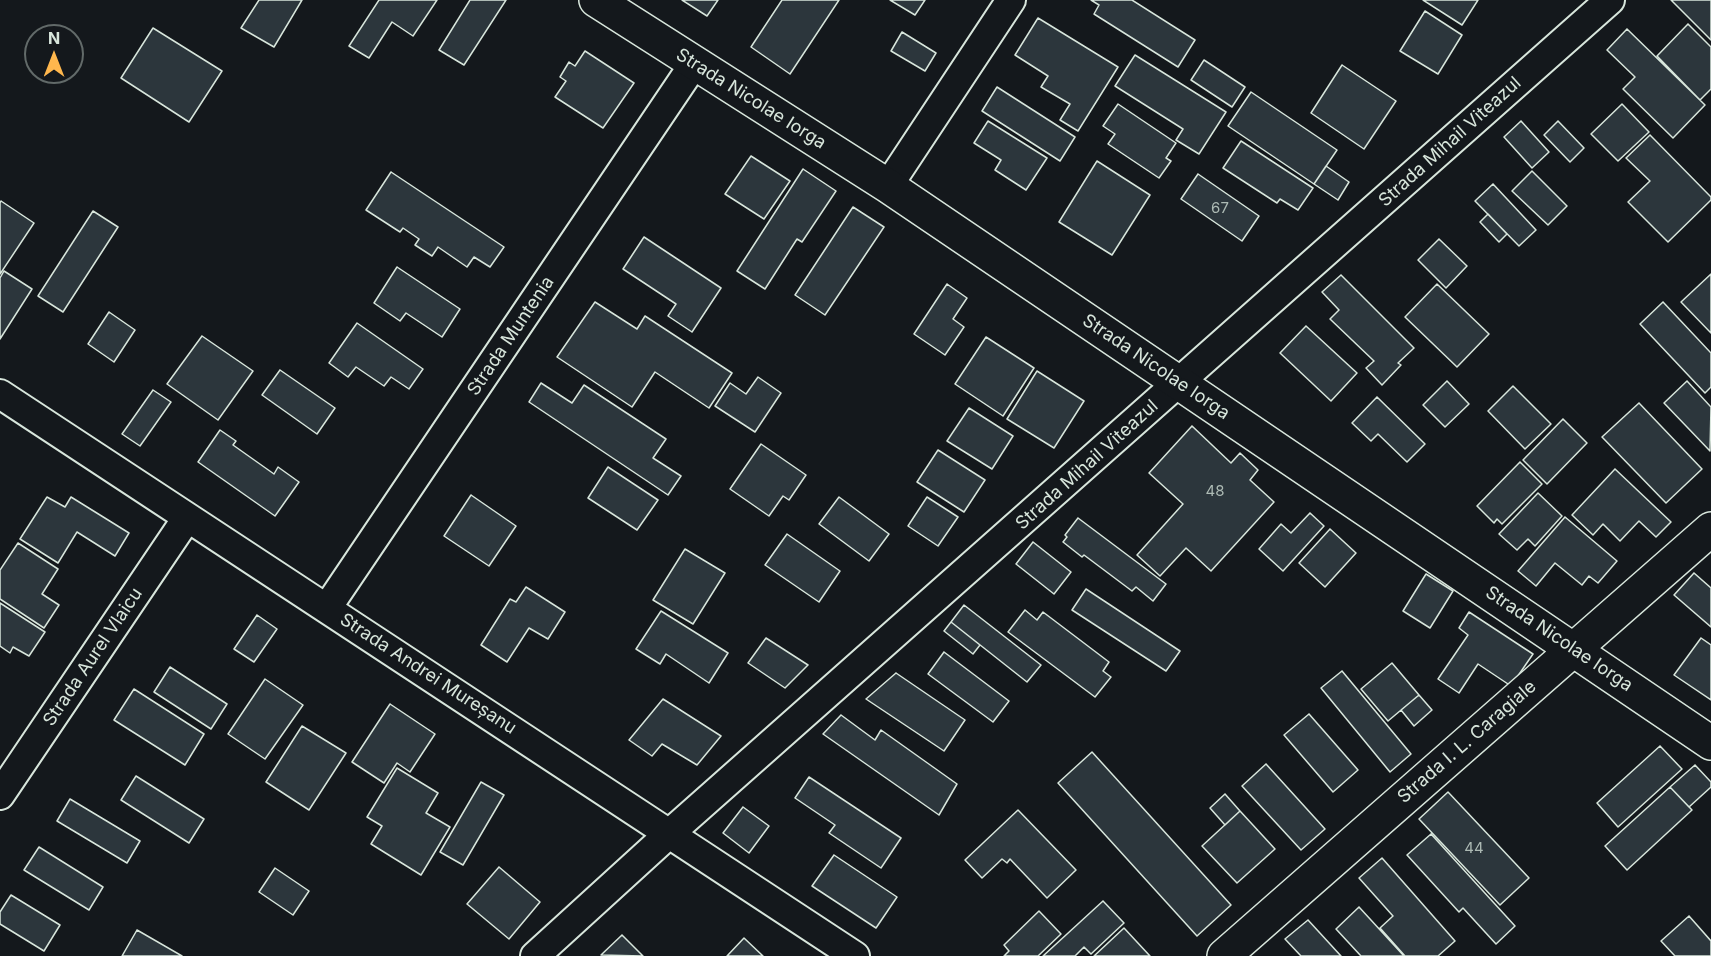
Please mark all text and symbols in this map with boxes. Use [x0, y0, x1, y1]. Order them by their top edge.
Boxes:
north arrow [24, 24, 84, 84]
text: N [48, 28, 60, 48]
street label: Strada Nicolae Iorga [672, 44, 830, 154]
street label: Strada Mihail Viteazul [1374, 72, 1526, 212]
house number: 67 [1211, 199, 1229, 217]
street label: Strada Muntenia [463, 272, 559, 400]
street label: Strada Nicolae Iorga [1078, 310, 1234, 424]
street label: Strada Mihail Viteazul [1011, 395, 1163, 535]
house number: 48 [1206, 482, 1224, 500]
street label: Strada Nicolae Iorga [1481, 582, 1637, 696]
street label: Strada Aurel Vlaicu [39, 584, 147, 730]
street label: Strada Andrei Mureșanu [336, 609, 520, 739]
street label: Strada I. L. Caragiale [1393, 676, 1541, 808]
house number: 44 [1464, 839, 1484, 857]

